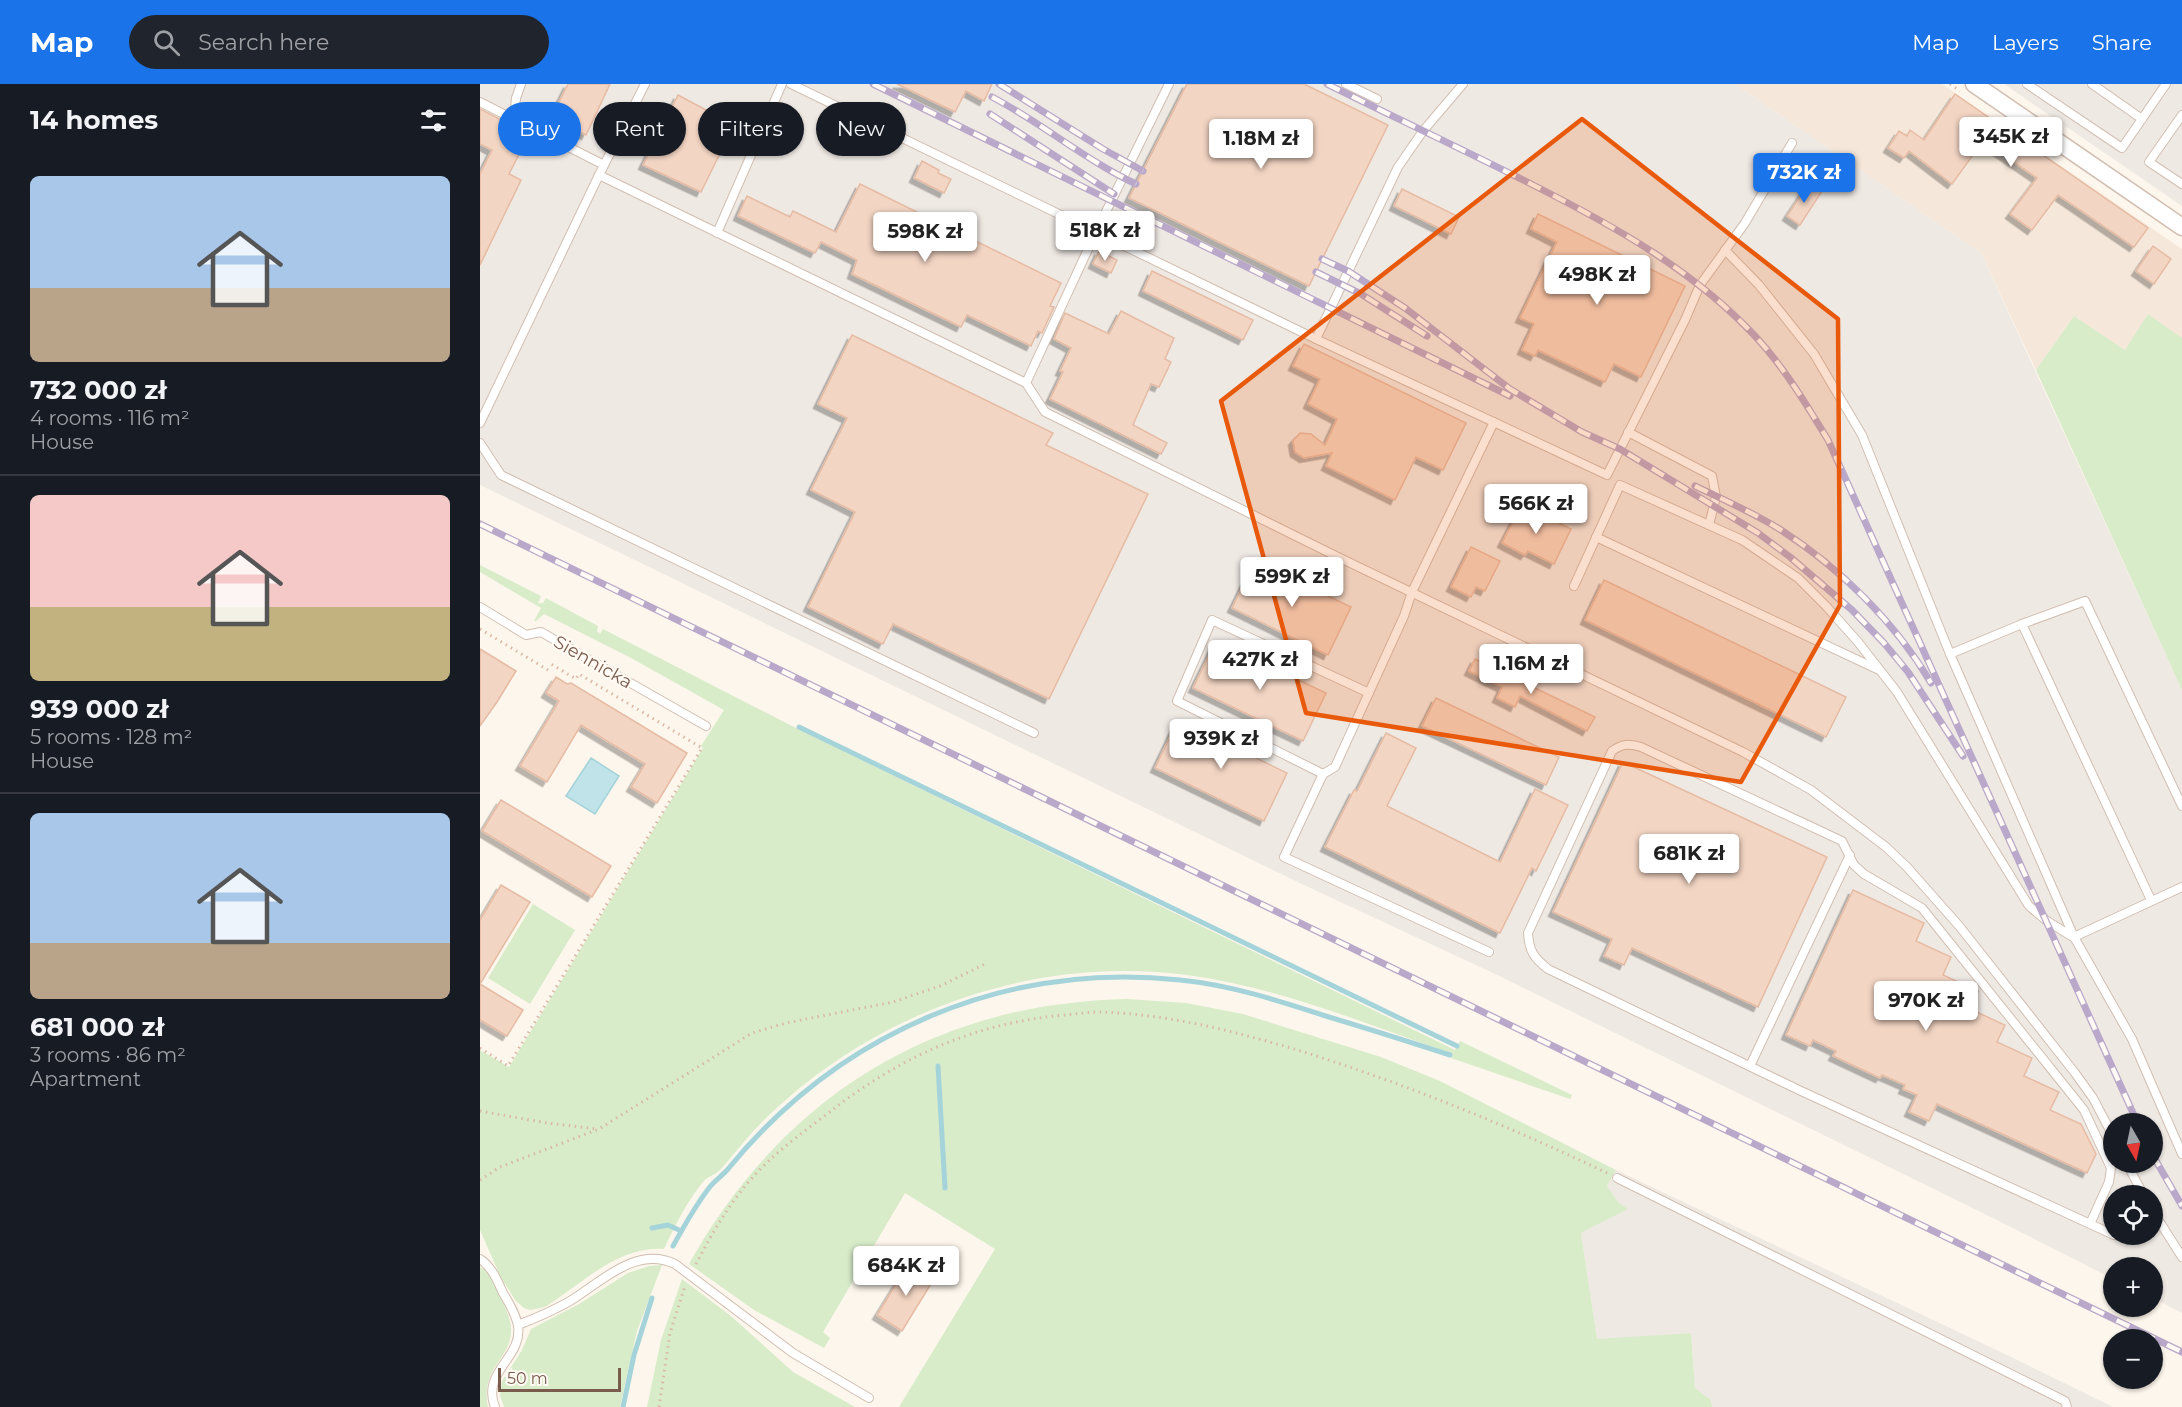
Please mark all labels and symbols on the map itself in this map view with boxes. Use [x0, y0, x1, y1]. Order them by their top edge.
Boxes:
pin: 345K zł [1956, 117, 2066, 168]
pin: 1.18M zł [1199, 119, 1323, 170]
pin: 732K zł [1749, 153, 1859, 204]
pin: 518K zł [1050, 211, 1160, 262]
pin: 598K zł [870, 212, 980, 263]
pin: 498K zł [1542, 255, 1652, 306]
pin: 566K zł [1481, 484, 1591, 535]
pin: 599K zł [1237, 557, 1347, 608]
street label: Siennicka [550, 631, 636, 693]
pin: 427K zł [1205, 640, 1315, 691]
pin: 1.16M zł [1469, 644, 1593, 695]
pin: 939K zł [1166, 719, 1276, 770]
pin: 681K zł [1634, 834, 1744, 885]
pin: 970K zł [1871, 981, 1981, 1032]
north arrow [2103, 1113, 2163, 1173]
pin: 684K zł [851, 1246, 961, 1297]
scale bar [498, 1365, 621, 1392]

